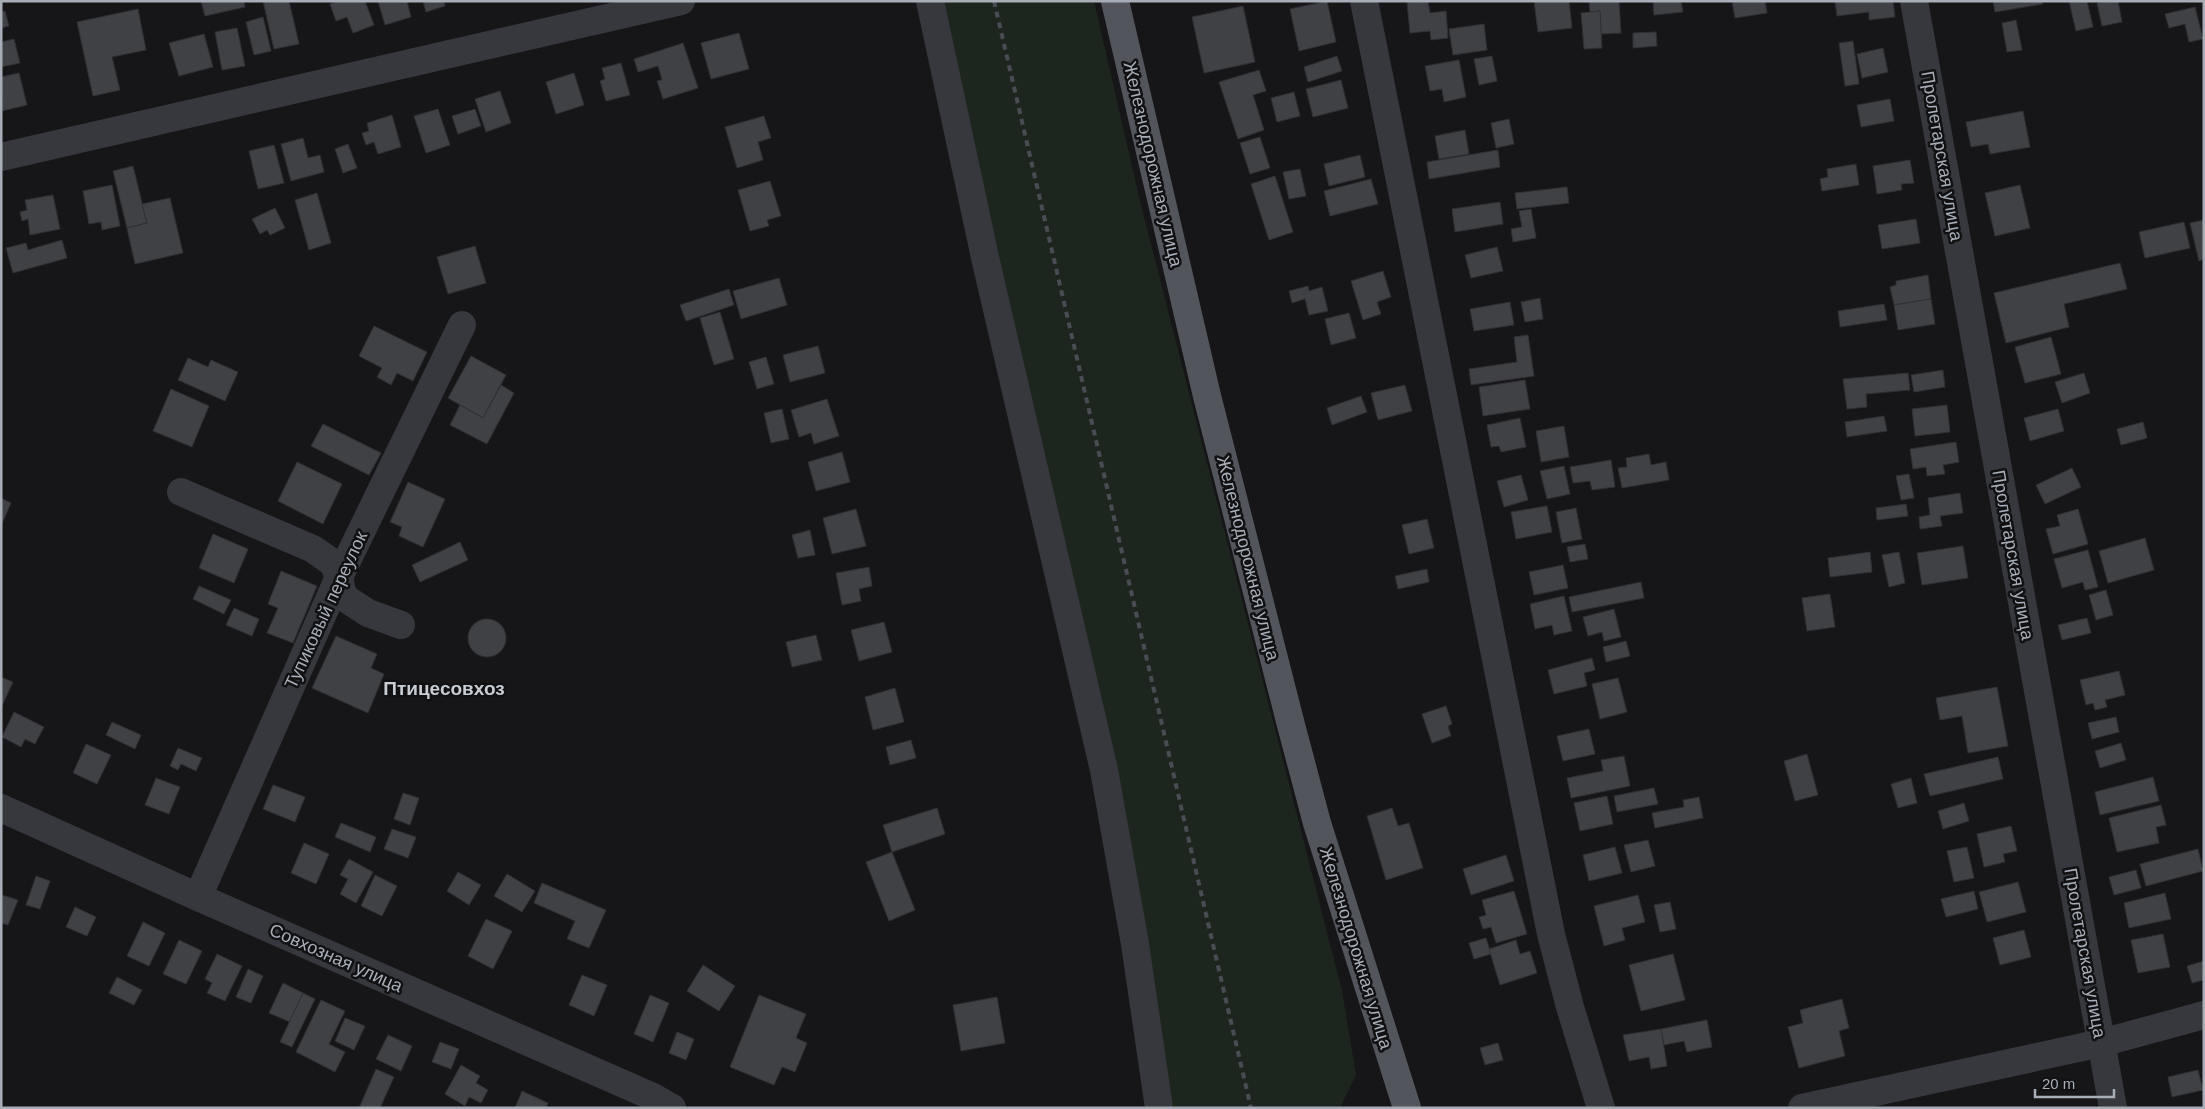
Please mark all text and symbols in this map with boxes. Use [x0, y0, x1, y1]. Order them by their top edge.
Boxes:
street label: Железнодорожная улица [1120, 59, 1187, 270]
street label: Пролетарская улица [1917, 70, 1967, 243]
street label: Железнодорожная улица [1213, 454, 1283, 663]
street label: Пролетарская улица [1988, 469, 2038, 642]
street label: Тупиковый переулок [281, 528, 371, 692]
district label: Птицесовхоз [383, 678, 505, 699]
street label: Железнодорожная улица [1316, 845, 1397, 1052]
street label: Пролетарская улица [2060, 867, 2110, 1040]
street label: Совхозная улица [266, 920, 407, 997]
scale bar [2035, 1066, 2114, 1098]
text: 20 m [2042, 1075, 2075, 1092]

